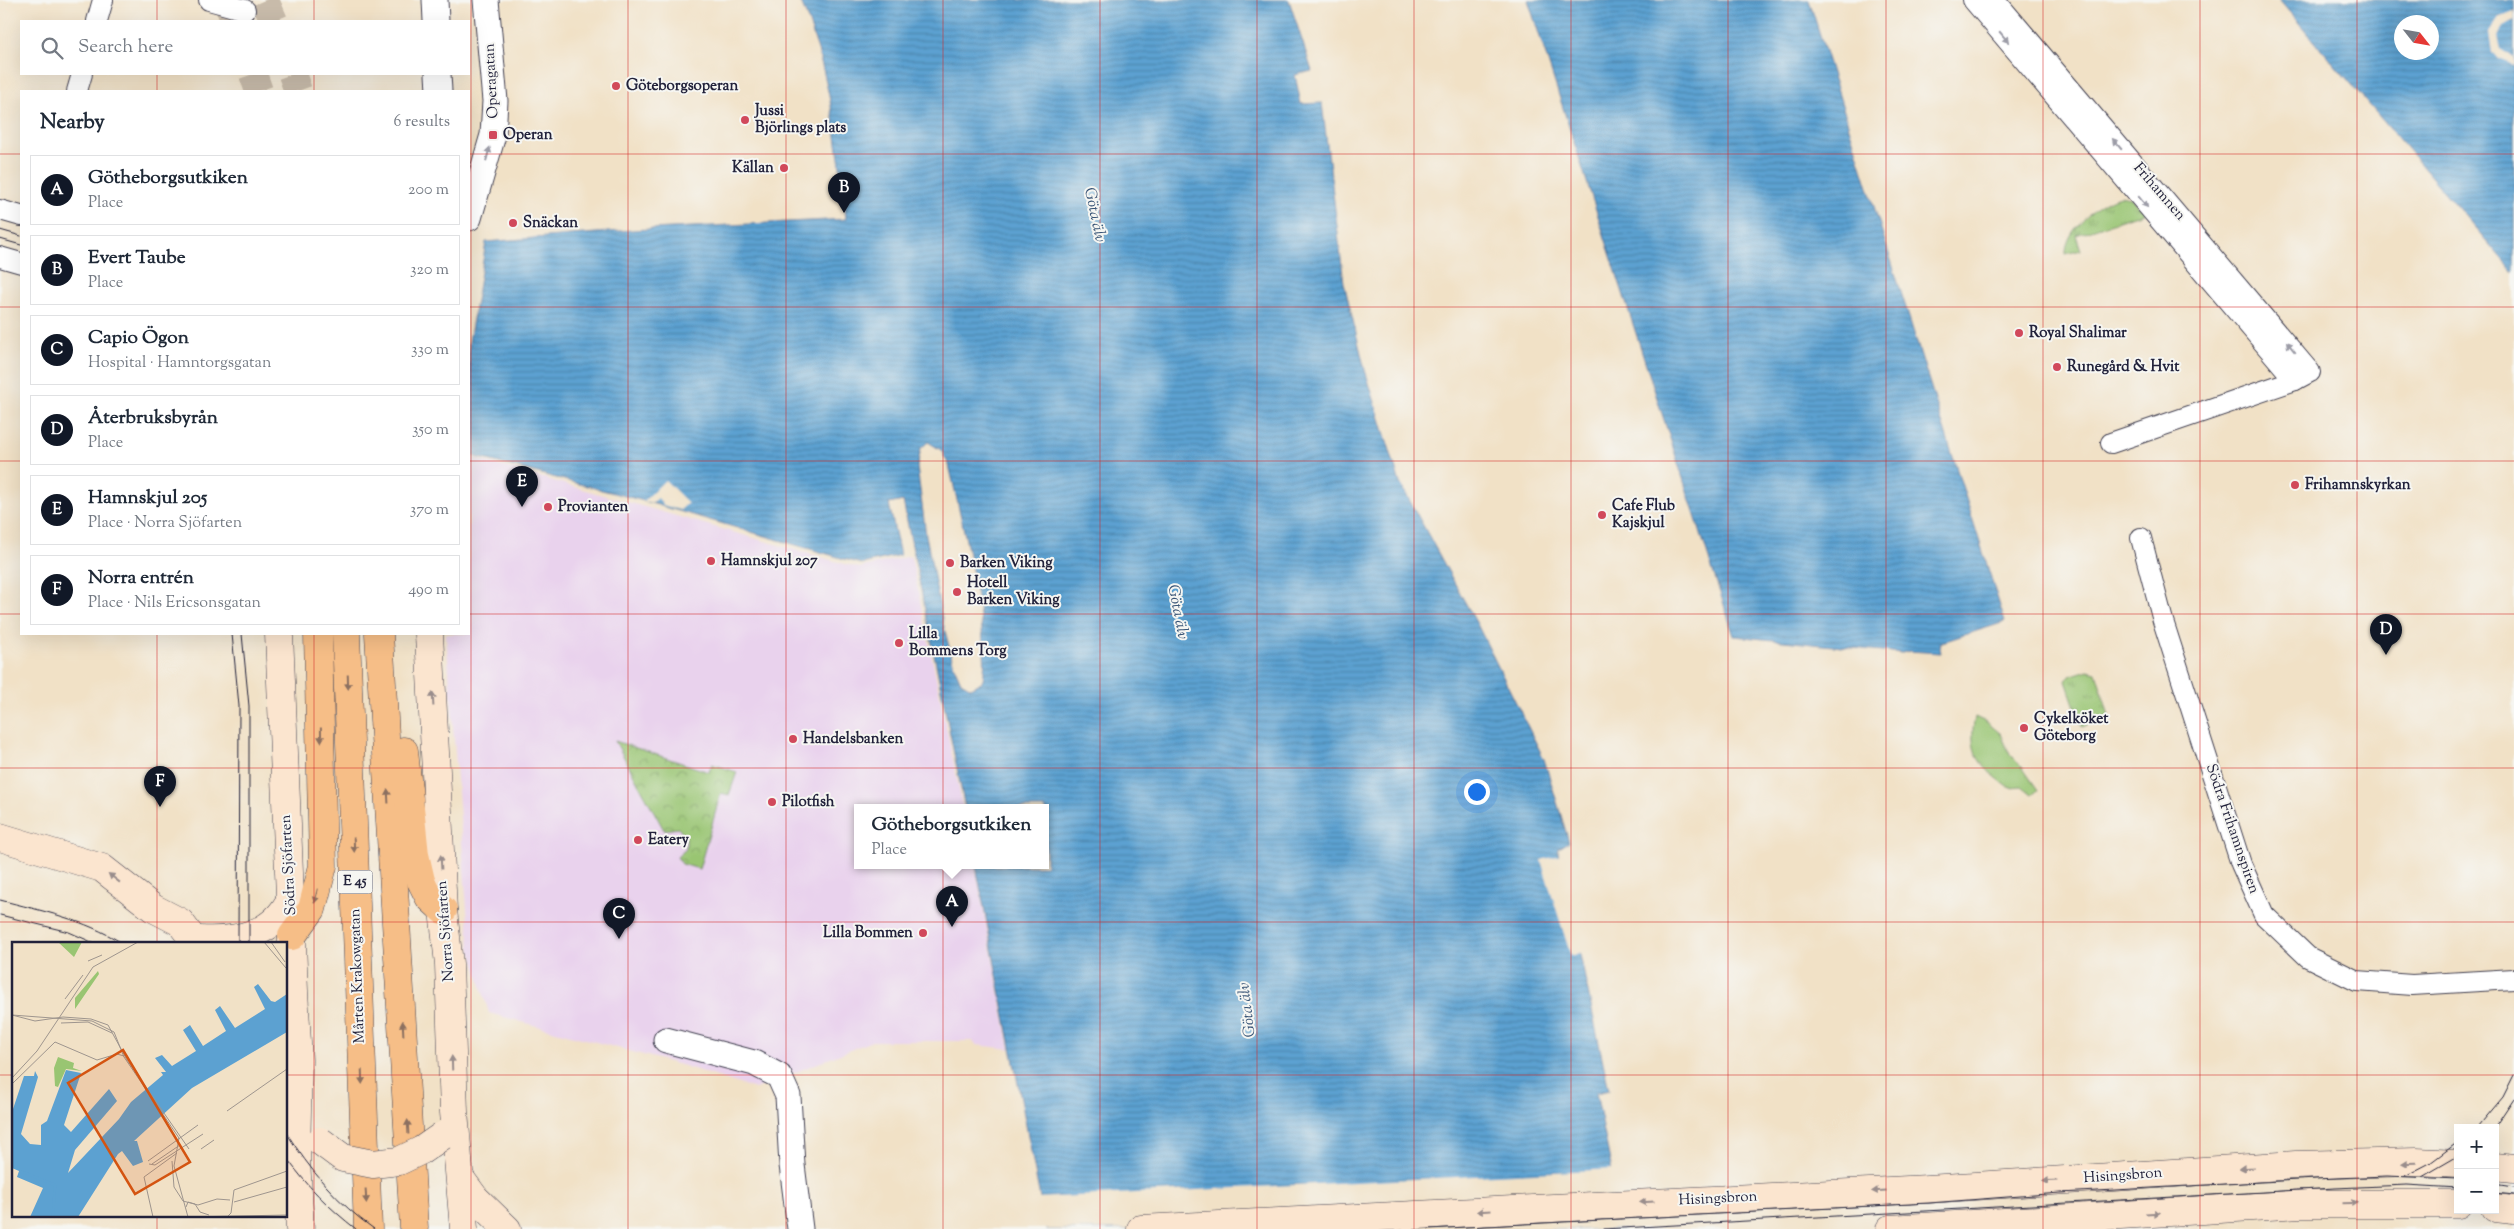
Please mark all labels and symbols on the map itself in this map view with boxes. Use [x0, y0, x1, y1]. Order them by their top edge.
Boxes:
north arrow [2394, 15, 2439, 60]
one-way arrow [1998, 31, 2010, 43]
street label: Operagatan [480, 43, 504, 119]
place label: Göteborgsoperan [626, 76, 739, 97]
marker: Göteborgsoperan [610, 80, 622, 92]
place label: Jussi Björlings plats [754, 101, 846, 139]
marker: Jussi Björlings plats [739, 114, 751, 126]
place label: Operan [503, 125, 553, 146]
marker: Operan [487, 129, 499, 141]
one-way arrow [2111, 138, 2123, 150]
one-way arrow [484, 147, 492, 162]
place label: Källan [732, 158, 774, 179]
street label: Frihamnen [2128, 158, 2190, 226]
marker: Källan [778, 162, 790, 174]
pin: B [828, 172, 860, 213]
water label: Göta älv [1077, 186, 1111, 244]
one-way arrow [2137, 195, 2149, 207]
place label: Snäckan [523, 213, 578, 234]
marker: Snäckan [507, 217, 519, 229]
place label: Royal Shalimar [2029, 323, 2127, 344]
marker: Royal Shalimar [2013, 327, 2025, 339]
one-way arrow [2285, 341, 2296, 354]
place label: Runegård & Hvit [2067, 357, 2180, 378]
marker: Runegård & Hvit [2051, 361, 2063, 373]
pin: E [506, 466, 538, 507]
place label: Frihamnskyrkan [2305, 475, 2411, 496]
marker: Frihamnskyrkan [2289, 479, 2301, 491]
place label: Cafe Flub Kajskjul [1612, 496, 1675, 534]
place label: Provianten [558, 497, 629, 518]
marker: Provianten [542, 501, 554, 513]
marker: Cafe Flub Kajskjul [1596, 509, 1608, 521]
place label: Hamnskjul 207 [721, 551, 818, 572]
place label: Barken Viking [960, 553, 1053, 574]
marker: Hamnskjul 207 [705, 555, 717, 567]
marker: Barken Viking [944, 557, 956, 569]
place label: Hotell Barken Viking [967, 573, 1060, 611]
water label: Göta älv [1160, 583, 1194, 641]
marker: Hotell Barken Viking [951, 586, 963, 598]
pin: D [2370, 614, 2402, 655]
place label: Lilla Bommens Torg [909, 624, 1007, 662]
marker: Lilla Bommens Torg [893, 637, 905, 649]
one-way arrow [345, 675, 353, 691]
one-way arrow [428, 691, 436, 707]
place label: Cykelköket Göteborg [2034, 709, 2109, 747]
marker: Cykelköket Göteborg [2018, 722, 2030, 734]
one-way arrow [317, 727, 325, 743]
place label: Handelsbanken [803, 729, 904, 750]
marker: Handelsbanken [787, 733, 799, 745]
street label: Södra Frihamnspiren [2200, 761, 2264, 897]
pin: F [144, 766, 176, 807]
your location [1464, 779, 1490, 805]
one-way arrow [384, 787, 392, 803]
place label: Pilotfish [782, 792, 835, 813]
marker: Pilotfish [766, 796, 778, 808]
street label: Södra Sjöfarten [276, 814, 302, 916]
place label: Eatery [648, 830, 690, 851]
marker: Eatery [632, 834, 644, 846]
one-way arrow [350, 837, 358, 853]
one-way arrow [436, 853, 444, 869]
road number: E 45 [338, 870, 372, 894]
one-way arrow [108, 873, 121, 884]
street label: Norra Sjöfarten [432, 880, 460, 982]
pin: A [936, 886, 968, 927]
one-way arrow [311, 889, 319, 904]
pin: C [603, 898, 635, 939]
street label: Mårten Krakowgatan [345, 908, 371, 1044]
place label: Lilla Bommen [823, 923, 913, 944]
marker: Lilla Bommen [917, 927, 929, 939]
inset map [12, 942, 288, 1216]
water label: Göta älv [1233, 981, 1263, 1039]
one-way arrow [398, 1020, 406, 1036]
one-way arrow [448, 1055, 456, 1071]
one-way arrow [358, 1069, 366, 1085]
one-way arrow [403, 1119, 411, 1135]
one-way arrow [2401, 1159, 2417, 1167]
street label: Hisingsbron [2083, 1163, 2163, 1189]
one-way arrow [2239, 1165, 2255, 1173]
one-way arrow [2042, 1178, 2058, 1186]
street label: Hisingsbron [1678, 1186, 1758, 1212]
one-way arrow [362, 1188, 370, 1204]
one-way arrow [1871, 1188, 1887, 1196]
one-way arrow [1638, 1199, 1654, 1207]
one-way arrow [2342, 1199, 2358, 1207]
one-way arrow [1476, 1207, 1492, 1215]
one-way arrow [2145, 1209, 2161, 1217]

